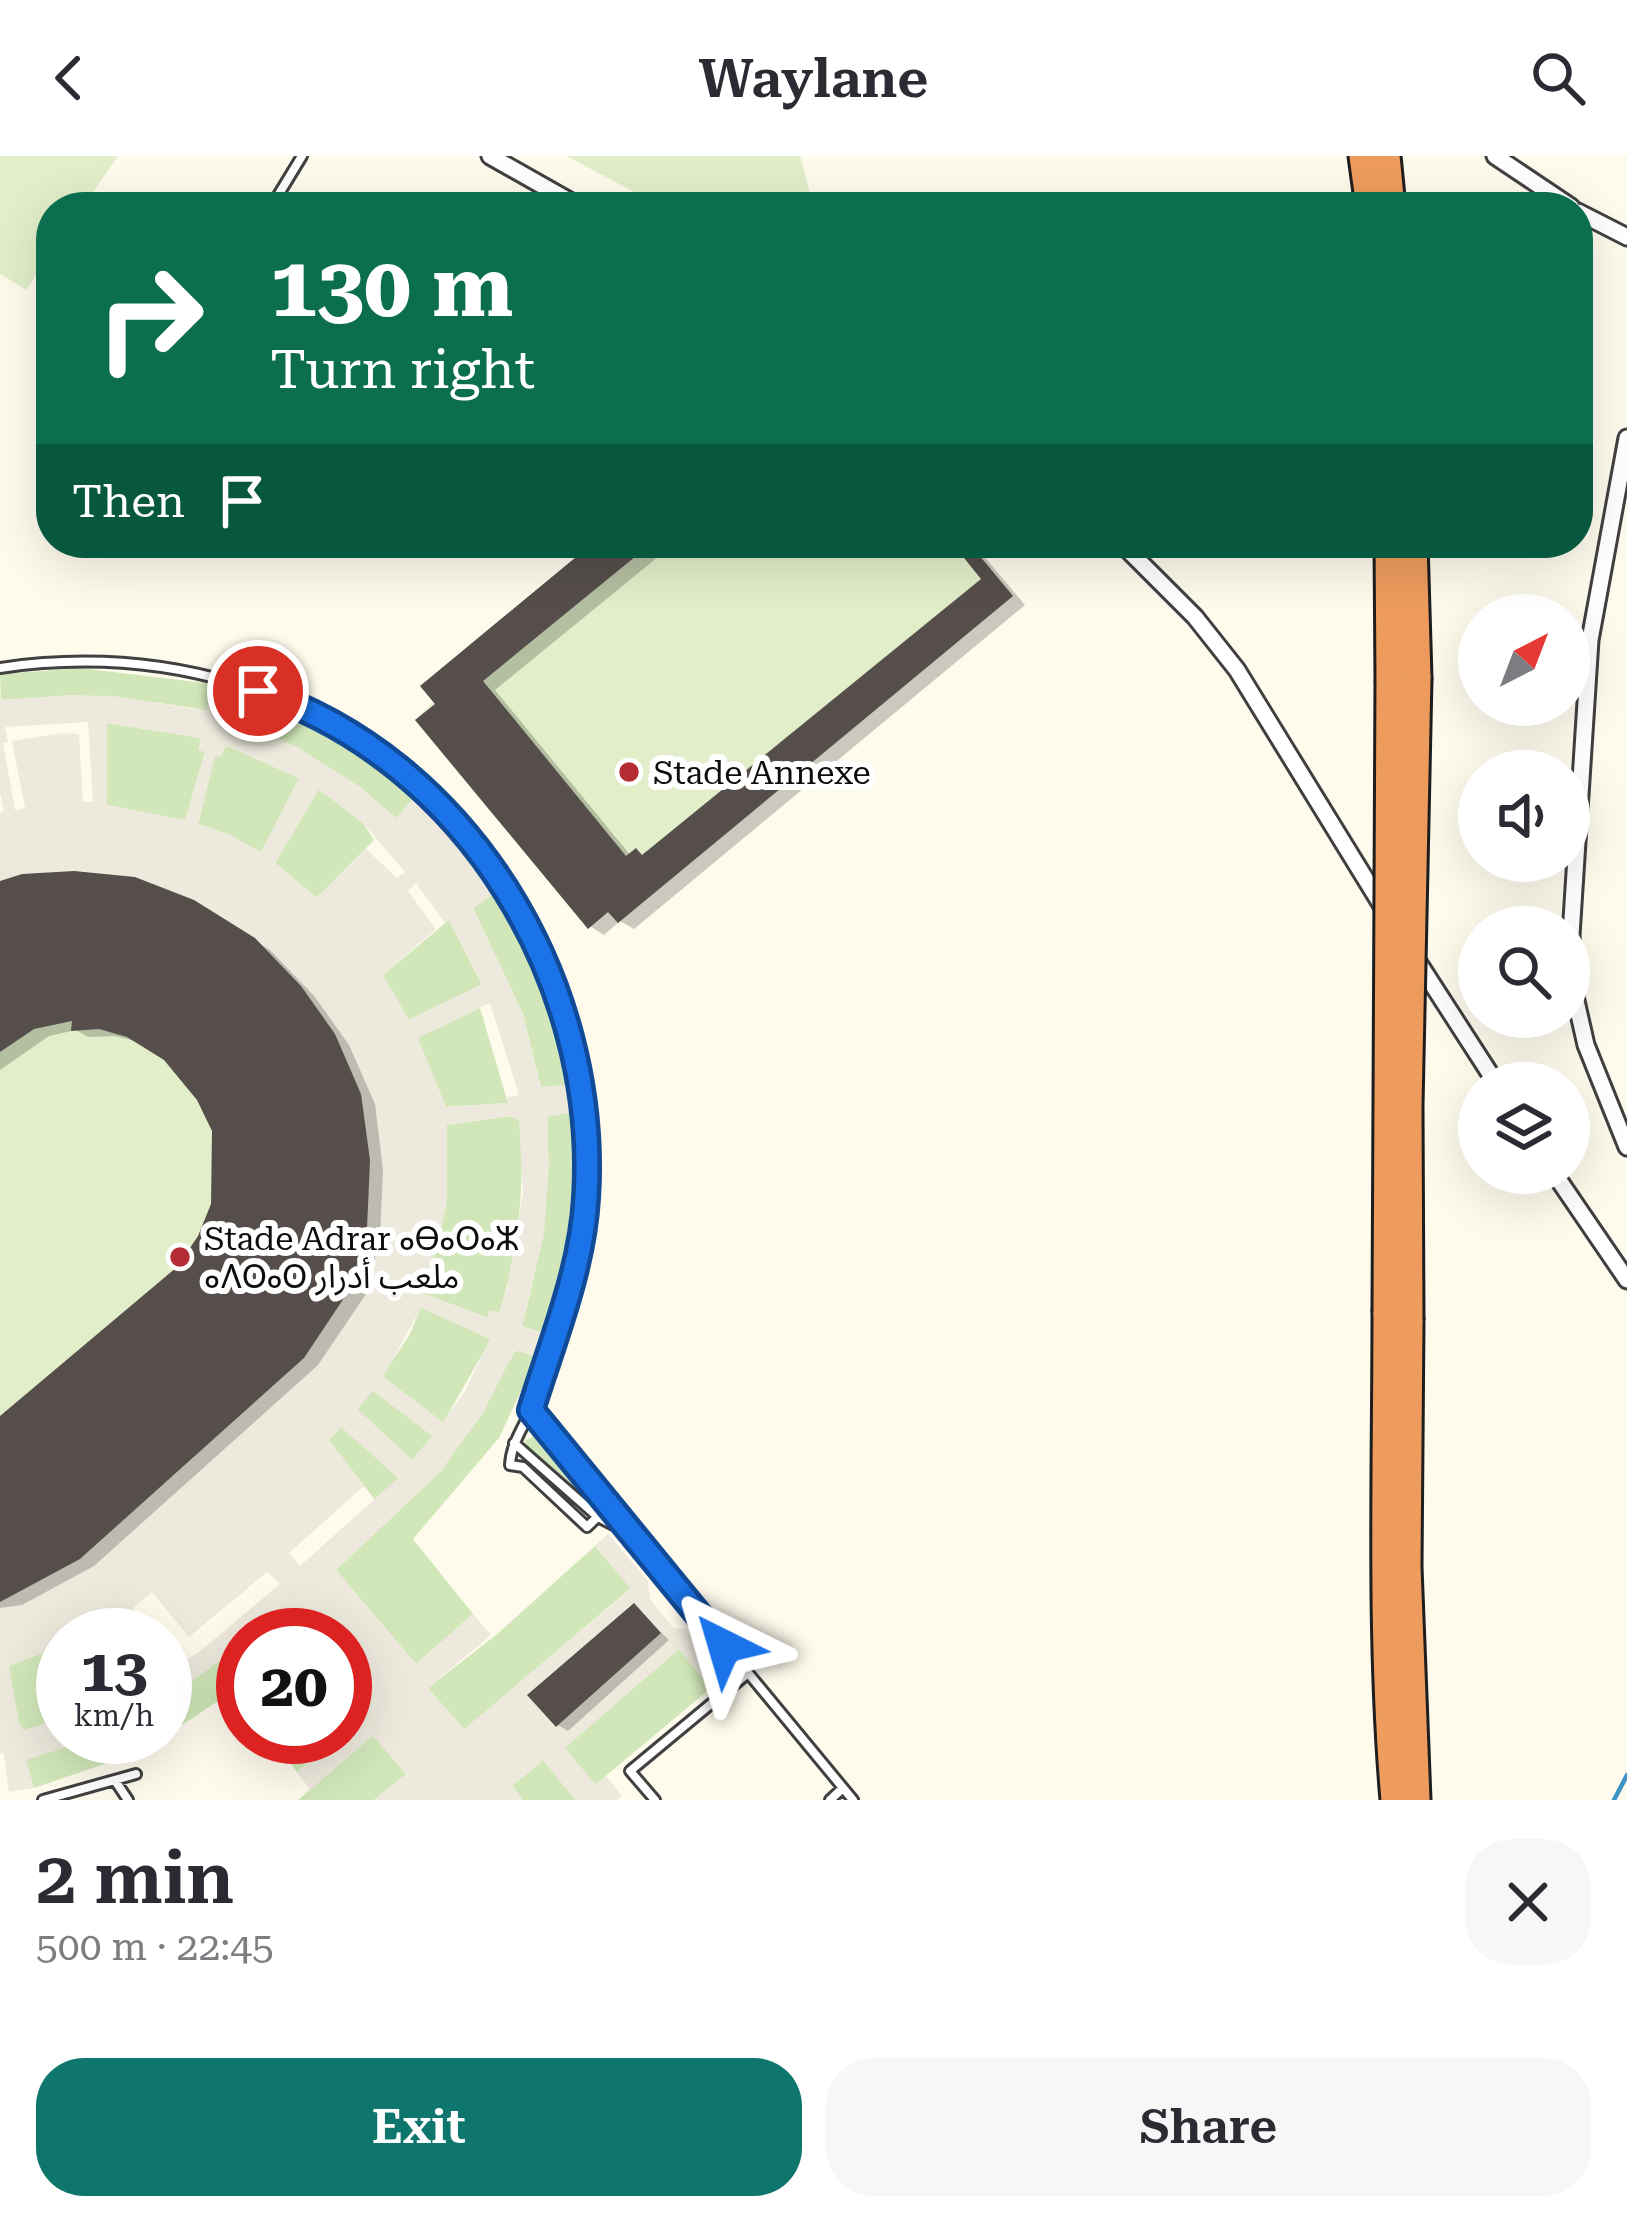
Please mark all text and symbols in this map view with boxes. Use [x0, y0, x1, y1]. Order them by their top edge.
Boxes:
icon: back [36, 45, 102, 111]
icon: search [1525, 45, 1591, 111]
text: Waylane [699, 47, 928, 110]
text: 130 m [270, 238, 513, 336]
icon: right [72, 240, 228, 396]
text: Turn right [270, 338, 535, 401]
icon: arrive [209, 468, 275, 534]
text: Then [72, 475, 185, 528]
north arrow [1458, 594, 1590, 726]
map controls [1458, 594, 1590, 1194]
pin [207, 640, 309, 742]
icon: arrive [225, 658, 291, 724]
button: sound [1458, 750, 1590, 882]
place label: Stade Annexe [653, 753, 871, 792]
marker: Stade Annexe [616, 759, 642, 785]
button: search [1458, 906, 1590, 1038]
button: layers [1458, 1062, 1590, 1194]
place label: Stade Adrar ⴰⴱⴰⵔⴰⵣ ⴰⴷⵔⴰⵔ ملعب أدرار [204, 1219, 520, 1296]
marker: Stade Adrar ⴰⴱⴰⵔⴰⵣ ⴰⴷⵔⴰⵔ ملعب أدرار [167, 1244, 193, 1270]
position arrow [661, 1583, 787, 1709]
speed limit sign: 20 [216, 1608, 372, 1764]
text: 13 [80, 1635, 148, 1706]
text: km/h [74, 1698, 154, 1733]
text: 2 min [36, 1836, 234, 1921]
button: close [1465, 1839, 1591, 1965]
text: 500 m · 22:45 [36, 1924, 274, 1970]
button: Exit [36, 2058, 802, 2196]
button: Share [826, 2058, 1591, 2196]

